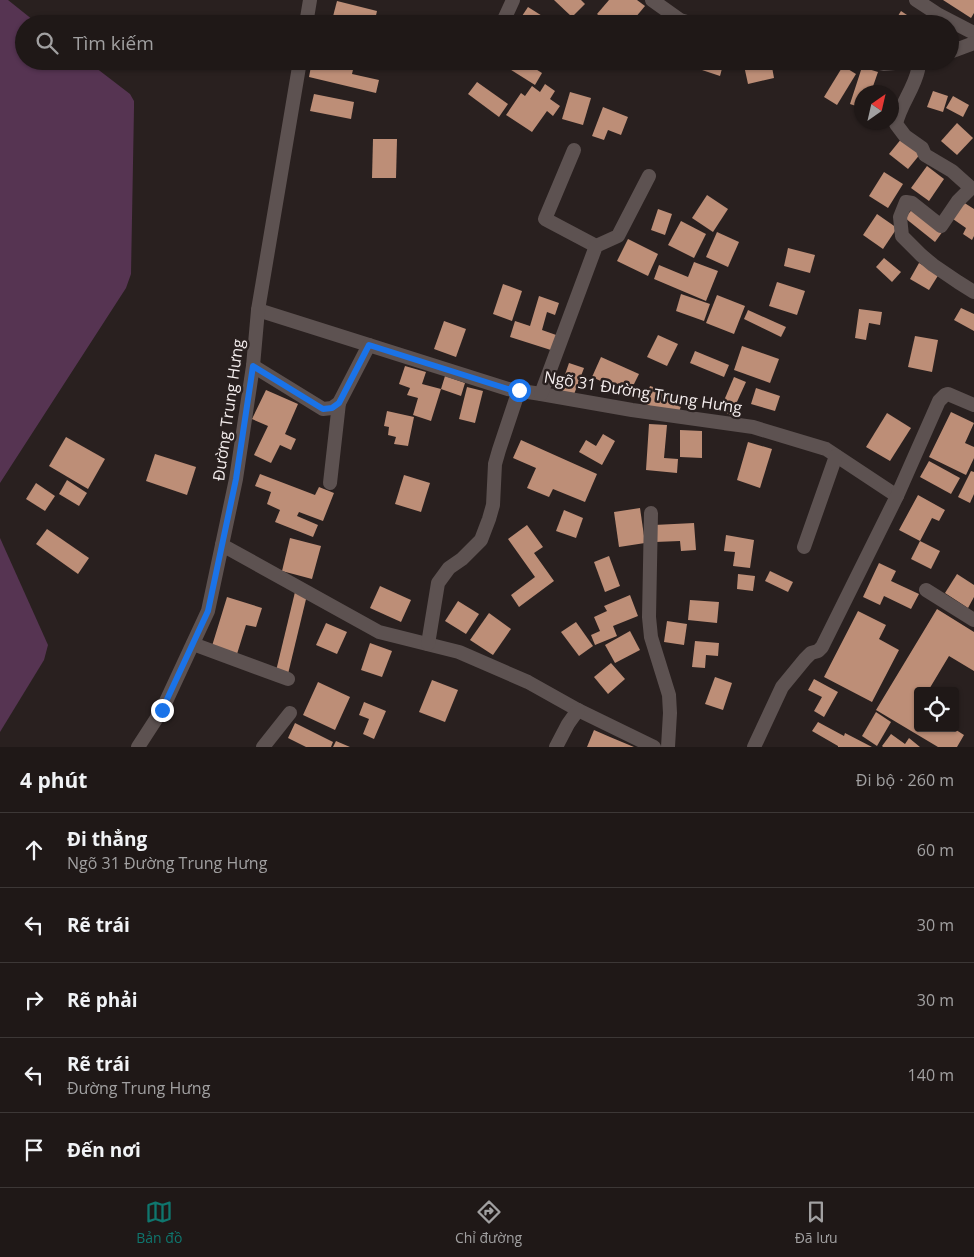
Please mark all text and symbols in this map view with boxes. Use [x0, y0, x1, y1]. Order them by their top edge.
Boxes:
search box [15, 15, 959, 70]
icon: search [33, 29, 61, 57]
text: Tìm kiếm [73, 30, 154, 56]
north arrow [854, 85, 899, 130]
street label: Đường Trung Hưng [207, 337, 249, 483]
street label: Ngõ 31 Đường Trung Hưng [542, 365, 744, 419]
route start [508, 379, 531, 402]
map controls [914, 687, 959, 732]
button: locate [914, 687, 959, 732]
route end [151, 699, 174, 722]
text: 4 phút [20, 766, 87, 794]
text: Đi bộ · 260 m [856, 769, 954, 791]
text: Đi thẳng [67, 826, 147, 852]
icon: ahead [20, 836, 48, 864]
text: 60 m [917, 839, 954, 861]
text: Ngõ 31 Đường Trung Hưng [67, 852, 267, 874]
icon: left [20, 911, 48, 939]
text: Rẽ trái [67, 912, 130, 938]
text: 30 m [917, 914, 954, 936]
icon: right [20, 986, 48, 1014]
text: Rẽ phải [67, 987, 138, 1013]
text: 30 m [917, 989, 954, 1011]
text: Rẽ trái [67, 1051, 130, 1077]
icon: left [20, 1061, 48, 1089]
text: 140 m [908, 1064, 954, 1086]
text: Đường Trung Hưng [67, 1077, 210, 1099]
icon: arrive [20, 1136, 48, 1164]
text: Đến nơi [67, 1137, 141, 1163]
tab: Bản đồ [136, 1198, 182, 1247]
tab: Chỉ đường [455, 1198, 522, 1247]
tab: Đã lưu [795, 1198, 838, 1247]

